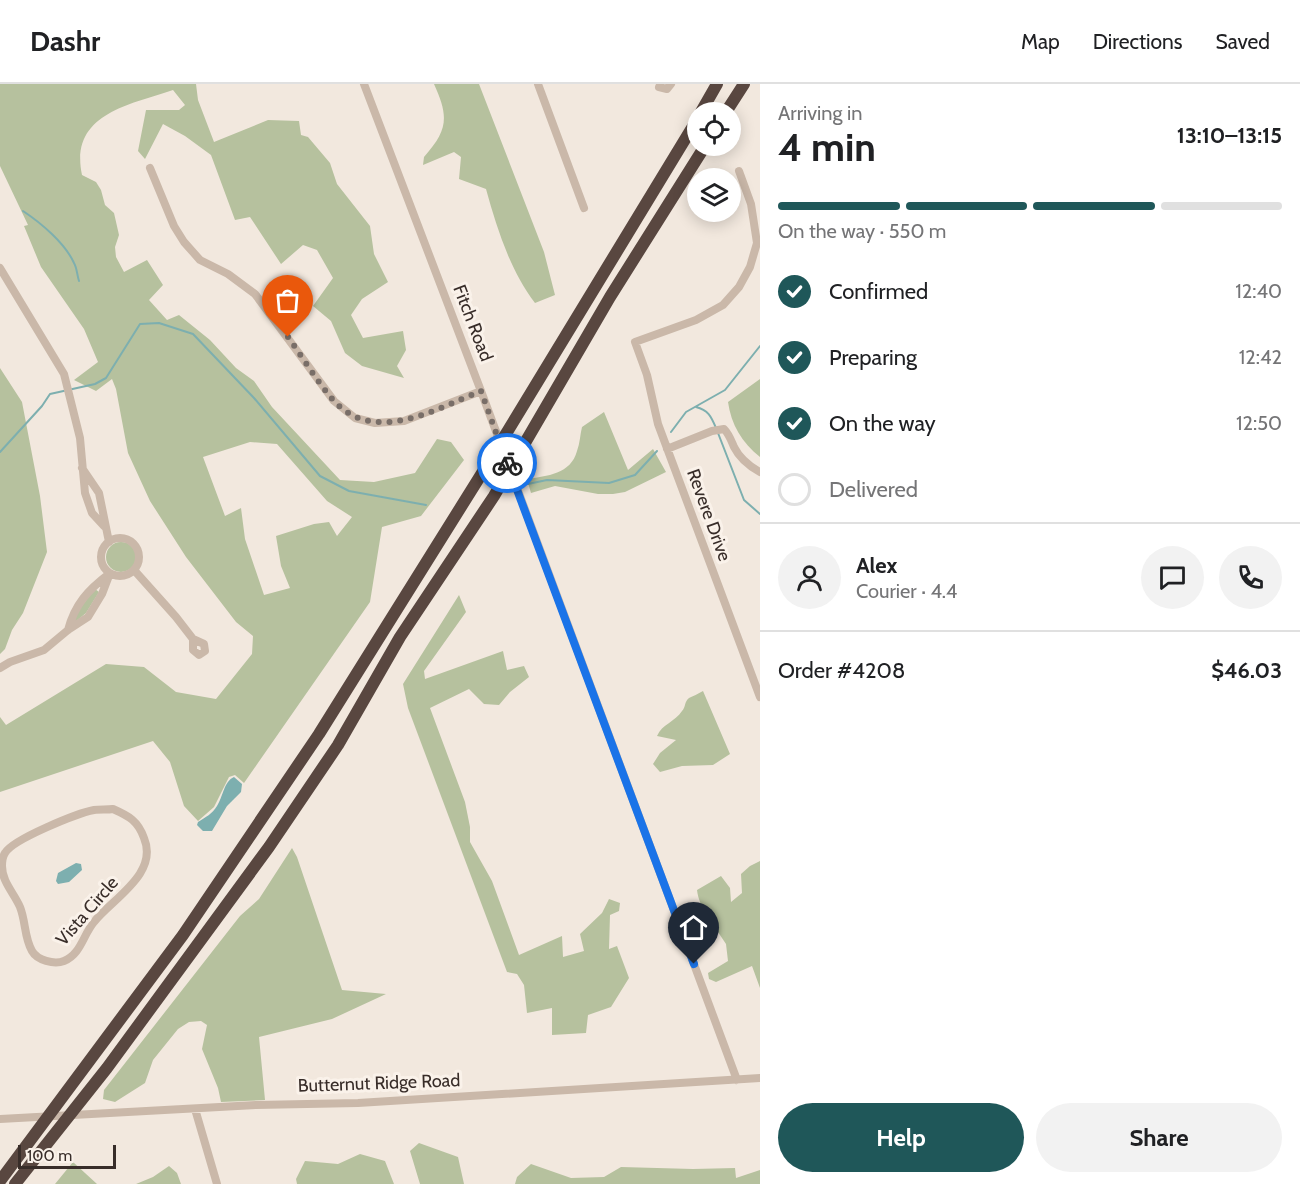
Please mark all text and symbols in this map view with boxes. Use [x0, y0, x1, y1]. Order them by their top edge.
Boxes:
text: Dashr [30, 24, 100, 58]
text: Map [1021, 29, 1060, 54]
text: Directions [1093, 29, 1182, 54]
text: Saved [1215, 29, 1270, 54]
text: Arriving in [778, 101, 862, 125]
map controls [687, 102, 741, 222]
button: locate [687, 102, 741, 156]
text: 13:10–13:15 [1177, 122, 1282, 149]
text: 4 min [778, 123, 876, 171]
button: layers [687, 168, 741, 222]
text: On the way · 550 m [778, 219, 946, 243]
pin [262, 275, 313, 337]
icon: check [778, 275, 811, 308]
text: Confirmed [829, 278, 928, 305]
text: 12:40 [1235, 279, 1282, 303]
street label: Fitch Road [448, 282, 498, 364]
icon: bag [271, 284, 304, 317]
icon: check [778, 341, 811, 374]
text: Preparing [829, 344, 917, 371]
text: 12:42 [1239, 345, 1282, 369]
icon: check [778, 407, 811, 440]
text: On the way [829, 410, 936, 437]
text: 12:50 [1236, 411, 1282, 435]
courier [477, 433, 537, 493]
icon: bike [491, 447, 524, 480]
street label: Revere Drive [682, 466, 736, 564]
text: Delivered [829, 476, 918, 503]
button: person [778, 546, 841, 609]
button: chat [1141, 546, 1204, 609]
button: phone [1219, 546, 1282, 609]
text: Alex [856, 552, 897, 579]
text: Courier · 4.4 [856, 579, 957, 603]
text: Order #4208 [778, 657, 905, 684]
text: $46.03 [1211, 657, 1282, 684]
street label: Vista Circle [51, 872, 123, 950]
pin [668, 902, 719, 964]
icon: home [677, 911, 710, 944]
street label: Butternut Ridge Road [297, 1069, 461, 1097]
button: Help [778, 1103, 1024, 1172]
button: Share [1036, 1103, 1282, 1172]
scale bar [18, 1142, 116, 1170]
text: 100 m [27, 1146, 72, 1165]

